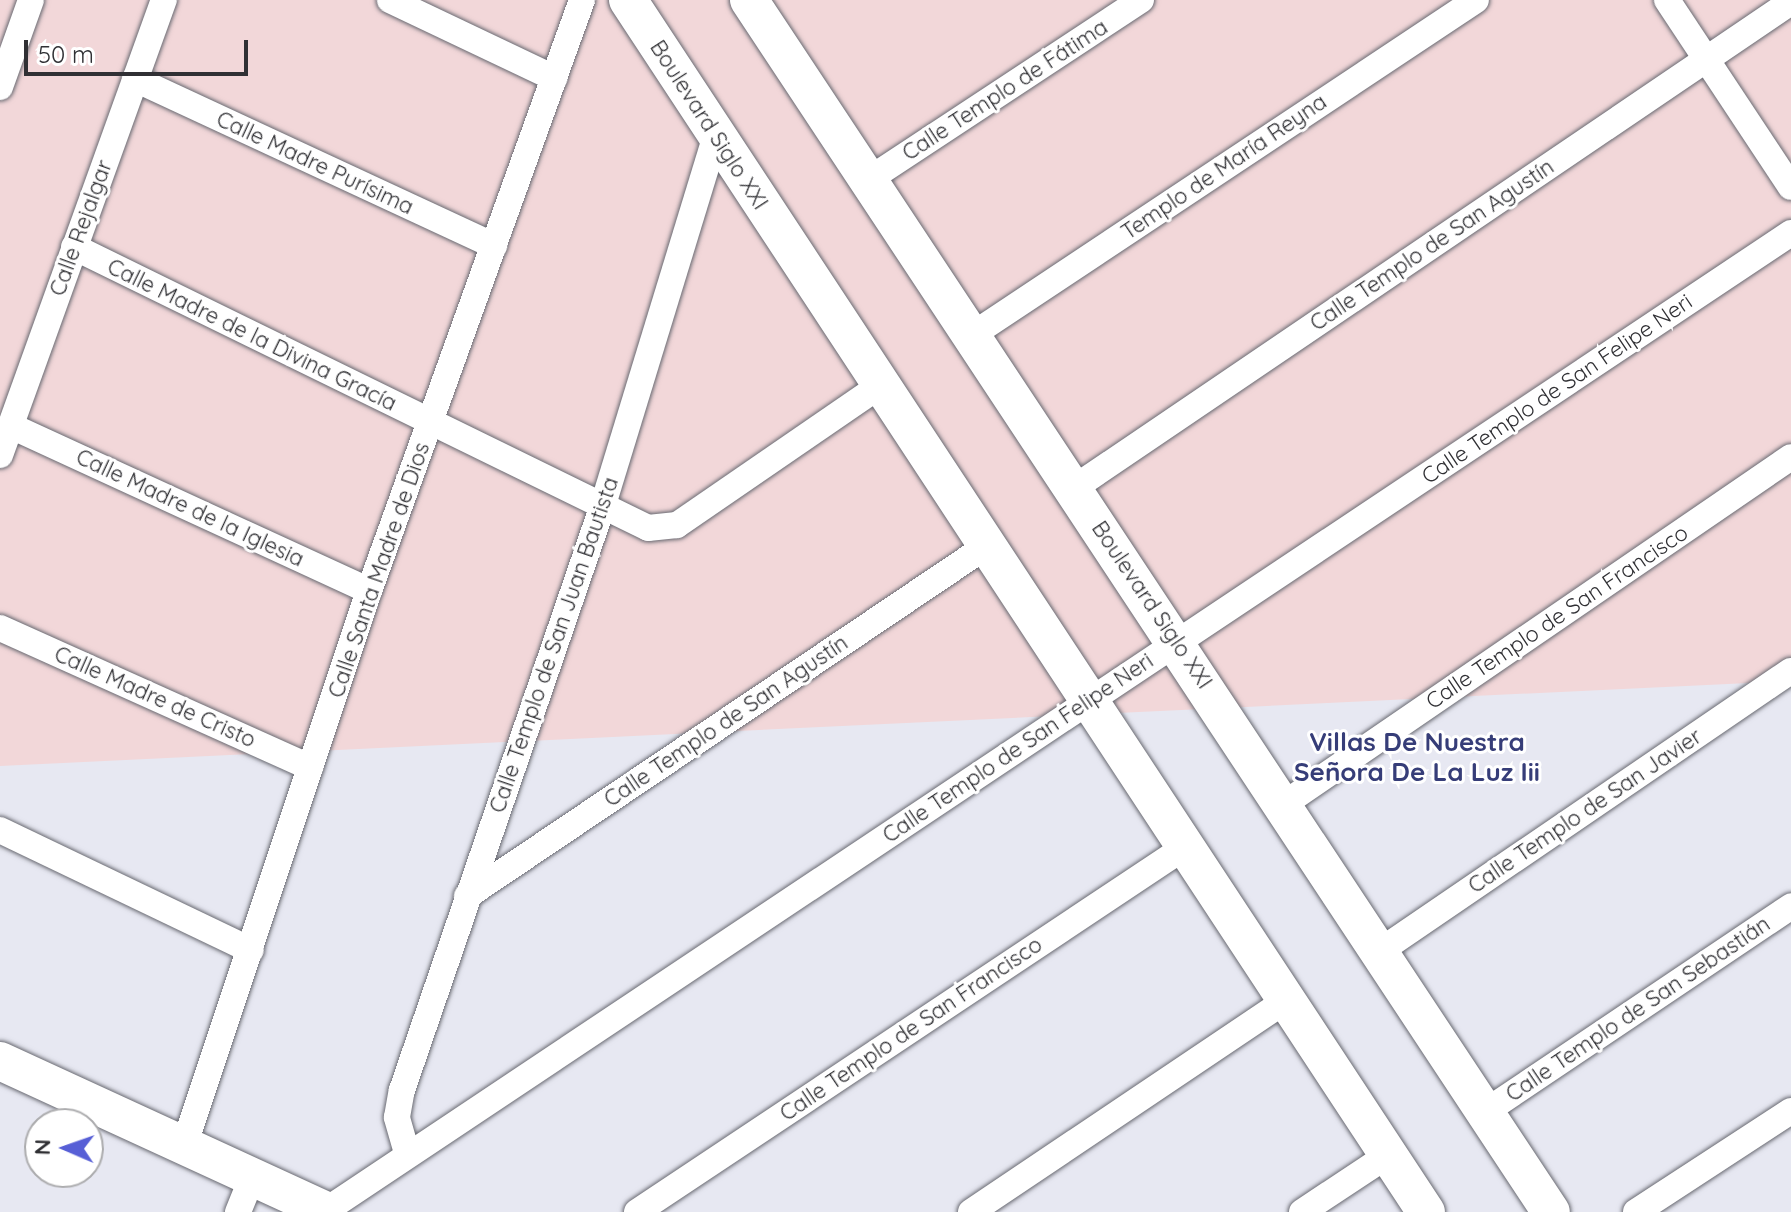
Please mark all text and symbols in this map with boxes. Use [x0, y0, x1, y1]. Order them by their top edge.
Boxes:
street label: Calle Templo de Fátima [897, 14, 1113, 166]
scale bar [28, 24, 252, 74]
street label: Boulevard Siglo XXI [644, 35, 774, 215]
text: 50 m [38, 39, 94, 69]
street label: Templo de María Reyna [1116, 88, 1332, 246]
street label: Calle Madre Purísima [212, 106, 418, 220]
street label: Calle Templo de San Agustín [1305, 153, 1559, 337]
street label: Calle Rejalgar [44, 156, 118, 300]
street label: Calle Madre de la Divina Gracía [103, 253, 401, 417]
street label: Calle Templo de San Felipe Neri [1417, 288, 1697, 490]
street label: Calle Santa Madre de Dios [323, 439, 435, 701]
street label: Calle Madre de la Iglesia [72, 444, 308, 572]
street label: Calle Templo de San Juan Bautista [484, 474, 624, 816]
street label: Boulevard Siglo XXI [1086, 516, 1218, 694]
street label: Calle Templo de San Francisco [1421, 519, 1693, 715]
street label: Calle Templo de San Agustín [599, 629, 853, 813]
street label: Calle Madre de Cristo [50, 641, 260, 753]
street label: Calle Templo de San Felipe Neri [878, 647, 1158, 849]
street label: Calle Templo de San Javier [1463, 723, 1707, 899]
district label: Villas De Nuestra Señora De La Luz Iii [1294, 726, 1540, 788]
street label: Calle Templo de San Sebastián [1501, 911, 1775, 1107]
street label: Calle Templo de San Francisco [775, 931, 1047, 1127]
north arrow [24, 1108, 104, 1188]
text: N [28, 1139, 56, 1156]

